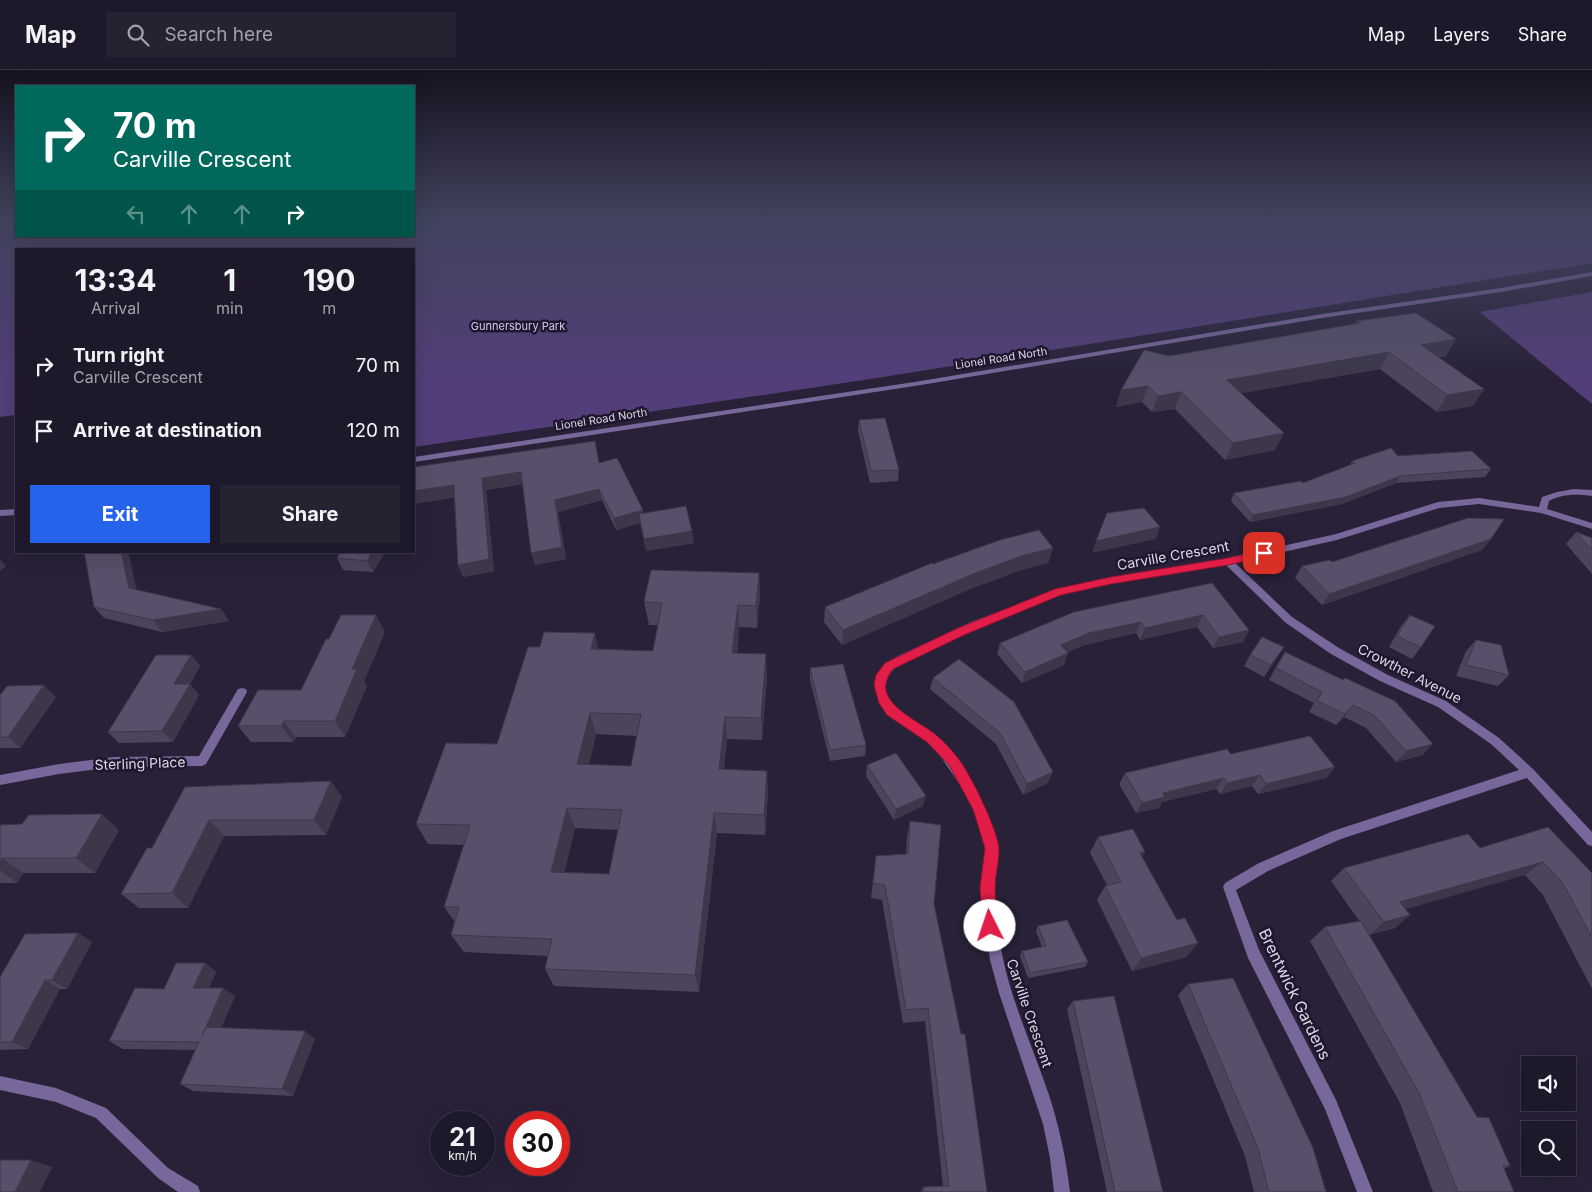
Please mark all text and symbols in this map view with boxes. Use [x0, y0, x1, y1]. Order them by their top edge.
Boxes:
search box [106, 12, 456, 57]
text: Map [25, 20, 76, 49]
icon: search [124, 21, 152, 49]
text: Search here [164, 23, 273, 46]
text: Map [1368, 24, 1405, 45]
text: Layers [1433, 24, 1490, 45]
text: Share [1518, 24, 1567, 45]
text: 70 m [113, 104, 197, 146]
icon: right [30, 105, 95, 170]
text: Carville Crescent [113, 146, 291, 172]
icon: left [122, 200, 150, 228]
icon: ahead [175, 200, 203, 228]
icon: ahead [228, 200, 256, 228]
icon: right [281, 200, 309, 228]
text: 13:34 [75, 262, 156, 298]
text: 1 [223, 262, 236, 298]
text: 190 [303, 262, 355, 298]
text: Arrival [91, 298, 140, 318]
text: min [216, 298, 243, 318]
text: m [322, 298, 336, 318]
park label: Gunnersbury Park [471, 319, 565, 333]
text: Turn right [73, 344, 164, 367]
street label: Lionel Road North [954, 344, 1048, 372]
icon: right [30, 352, 58, 380]
text: 70 m [356, 354, 400, 377]
text: Carville Crescent [73, 367, 203, 387]
street label: Lionel Road North [554, 405, 648, 433]
icon: arrive [30, 417, 58, 445]
text: Arrive at destination [73, 419, 262, 442]
text: 120 m [347, 419, 400, 442]
button: Exit [30, 485, 210, 543]
button: Share [220, 485, 400, 543]
pin [1243, 532, 1285, 574]
street label: Carville Crescent [1116, 537, 1231, 573]
icon: arrive [1250, 539, 1278, 567]
street label: Crowther Avenue [1355, 639, 1465, 707]
street label: Sterling Place [94, 753, 186, 773]
position arrow [963, 899, 1015, 951]
street label: Brentwick Gardens [1255, 925, 1335, 1063]
street label: Carville Crescent [1003, 957, 1057, 1070]
map controls [1521, 1056, 1576, 1176]
button: sound [1521, 1056, 1576, 1111]
speed limit sign: 30 [505, 1111, 570, 1176]
button: search [1521, 1121, 1576, 1176]
text: 21 [449, 1122, 476, 1152]
text: km/h [448, 1148, 477, 1163]

